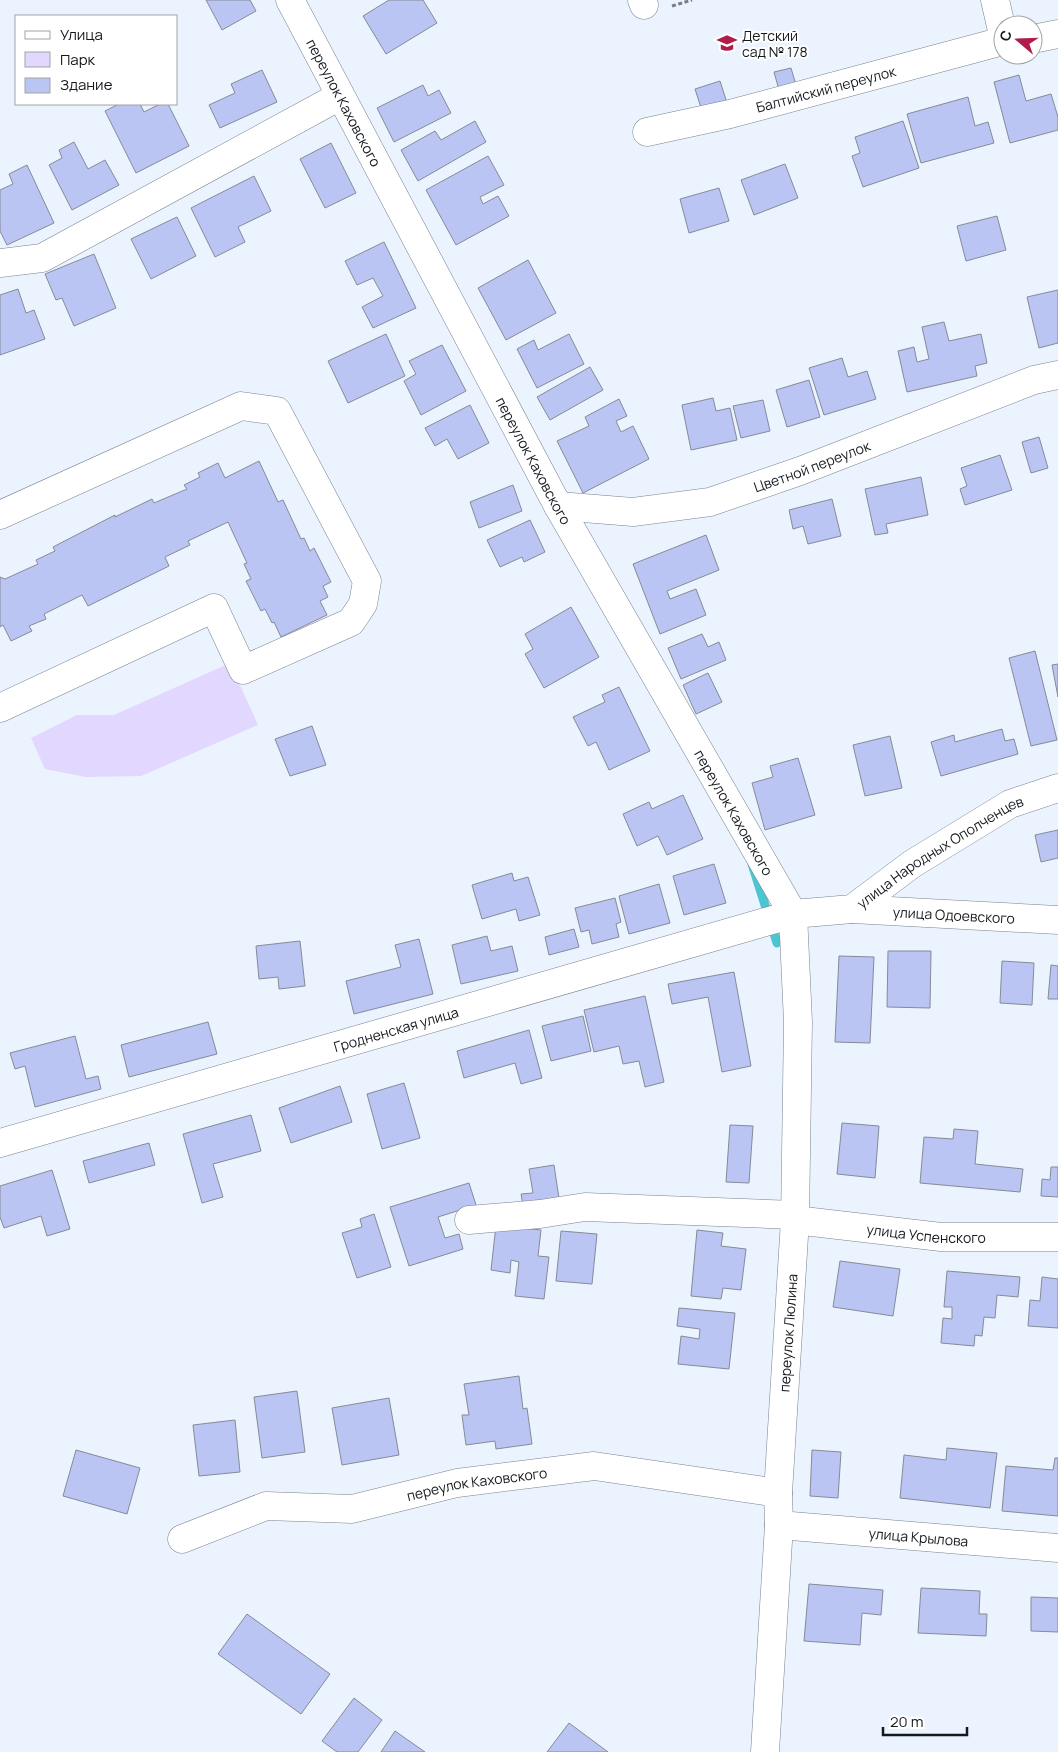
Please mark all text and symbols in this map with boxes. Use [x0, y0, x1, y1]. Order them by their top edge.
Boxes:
legend [15, 15, 178, 105]
north arrow [993, 15, 1043, 65]
text: Улица [60, 24, 103, 45]
place label: Детский сад № 178 [742, 26, 808, 61]
text: С [995, 28, 1016, 44]
school or university icon: Детский сад № 178 [716, 32, 738, 54]
street label: переулок Каховского [303, 35, 386, 170]
text: Парк [60, 49, 96, 70]
street label: Балтийский переулок [754, 60, 899, 116]
text: Здание [60, 74, 113, 95]
street label: переулок Каховского [492, 393, 576, 528]
street label: Цветной переулок [751, 435, 874, 496]
street label: переулок Каховского [691, 746, 778, 879]
street label: улица Народных Ополченцев [852, 791, 1026, 912]
street label: улица Одоевского [892, 902, 1015, 927]
street label: Гродненская улица [331, 1002, 460, 1056]
street label: улица Успенского [866, 1219, 986, 1247]
street label: переулок Люлина [774, 1273, 802, 1393]
street label: переулок Каховского [405, 1462, 548, 1505]
street label: улица Крылова [868, 1523, 969, 1550]
scale bar [883, 1704, 967, 1736]
text: 20 m [890, 1711, 923, 1732]

